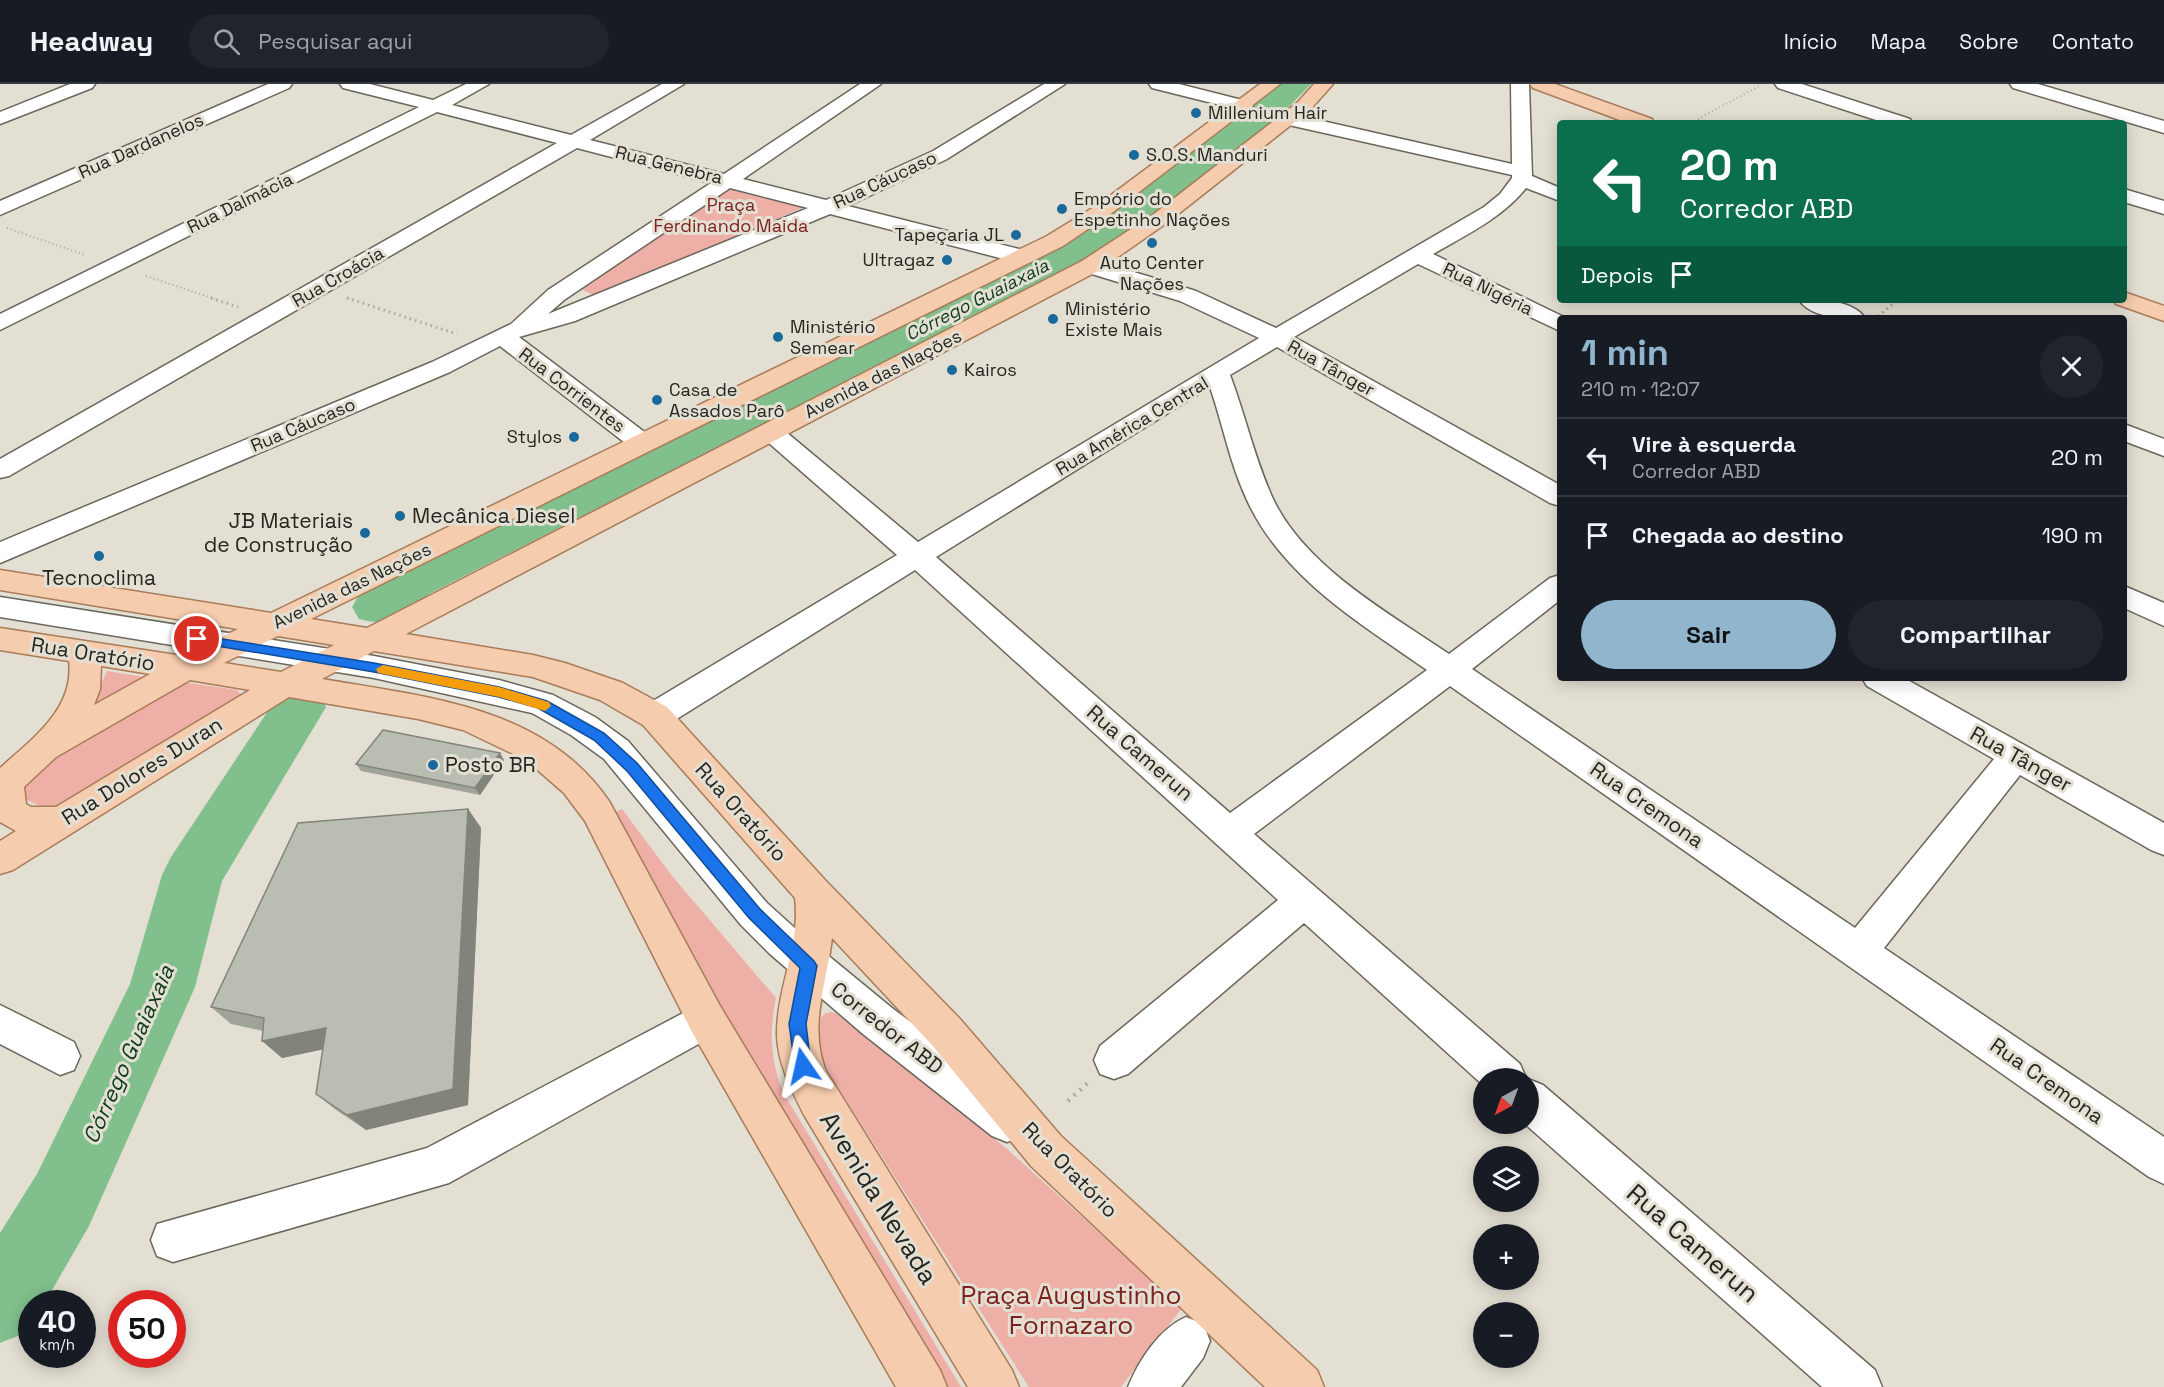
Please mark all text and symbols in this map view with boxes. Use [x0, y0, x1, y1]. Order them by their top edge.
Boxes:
search box [189, 14, 609, 68]
text: Headway [30, 23, 153, 59]
icon: search [210, 25, 243, 58]
text: Pesquisar aqui [258, 27, 412, 55]
text: Início [1784, 28, 1837, 55]
text: Mapa [1870, 28, 1926, 55]
text: Sobre [1959, 28, 2019, 55]
text: Contato [2052, 28, 2134, 55]
place label: Millenium Hair [1208, 101, 1328, 124]
marker: Millenium Hair [1189, 106, 1203, 120]
street label: Rua Dardanelos [75, 108, 207, 183]
text: 20 m [1680, 139, 1779, 192]
street label: Rua Genebra [613, 140, 725, 189]
place label: S.O.S. Manduri [1146, 143, 1268, 166]
icon: left [1581, 144, 1659, 222]
street label: Rua Cáucaso [829, 146, 940, 214]
marker: S.O.S. Manduri [1127, 148, 1141, 162]
street label: Rua Dalmácia [183, 167, 297, 238]
place label: Empório do Espetinho Nações [1074, 187, 1230, 231]
text: Corredor ABD [1680, 191, 1853, 226]
park label: Praça Ferdinando Maida [654, 193, 808, 237]
marker: Empório do Espetinho Nações [1055, 202, 1069, 216]
place label: Tapeçaria JL [895, 223, 1004, 246]
marker: Tapeçaria JL [1009, 228, 1023, 242]
marker: Auto Center Nações [1145, 236, 1159, 250]
street label: Rua Croácia [288, 241, 388, 312]
place label: Ultragaz [862, 248, 935, 271]
place label: Auto Center Nações [1100, 251, 1204, 295]
water label: Córrego Guaiaxaia [901, 253, 1053, 346]
marker: Ultragaz [940, 253, 954, 267]
street label: Rua Nigéria [1439, 257, 1537, 320]
icon: arrive [1665, 258, 1698, 291]
text: Depois [1581, 261, 1653, 289]
place label: Ministério Existe Mais [1065, 297, 1163, 341]
marker: Ministério Existe Mais [1046, 312, 1060, 326]
place label: Ministério Semear [790, 315, 876, 359]
street label: Avenida das Nações [800, 324, 965, 423]
marker: Ministério Semear [771, 330, 785, 344]
text: 1 min [1581, 330, 1669, 376]
street label: Rua Tânger [1284, 334, 1379, 401]
button: close [2040, 335, 2103, 398]
street label: Rua Corrientes [514, 342, 630, 437]
place label: Kairos [964, 358, 1017, 381]
marker: Kairos [945, 363, 959, 377]
street label: Rua América Central [1051, 371, 1212, 480]
text: 210 m · 12:07 [1581, 376, 1700, 402]
place label: Casa de Assados Parô [669, 378, 785, 422]
street label: Rua Cáucaso [247, 392, 359, 457]
marker: Casa de Assados Parô [650, 393, 664, 407]
place label: Stylos [507, 425, 562, 448]
marker: Stylos [567, 430, 581, 444]
text: Vire à esquerda [1632, 430, 1796, 458]
icon: left [1581, 441, 1614, 474]
text: 20 m [2051, 443, 2103, 471]
text: Corredor ABD [1632, 458, 1761, 484]
place label: Mecânica Diesel [412, 502, 575, 529]
place label: JB Materiais de Construção [204, 507, 353, 558]
marker: Mecânica Diesel [393, 509, 407, 523]
icon: arrive [1581, 519, 1614, 552]
text: Chegada ao destino [1632, 521, 1844, 549]
text: 190 m [2042, 521, 2103, 549]
marker: JB Materiais de Construção [358, 526, 372, 540]
street label: Avenida das Nações [269, 537, 435, 634]
marker: Tecnoclima [92, 549, 106, 563]
place label: Tecnoclima [42, 564, 156, 591]
button: Sair [1581, 600, 1836, 669]
button: Compartilhar [1848, 600, 2103, 669]
pin [171, 613, 222, 664]
icon: arrive [180, 622, 213, 655]
street label: Rua Oratório [29, 630, 157, 677]
street label: Rua Camerun [1081, 699, 1199, 807]
street label: Rua Dolores Duran [56, 710, 227, 831]
street label: Rua Tânger [1966, 720, 2077, 798]
place label: Posto BR [445, 751, 536, 778]
street label: Rua Cremona [1585, 755, 1710, 854]
street label: Rua Oratório [690, 756, 793, 867]
marker: Posto BR [426, 758, 440, 772]
water label: Córrego Guaiaxaia [76, 960, 180, 1148]
street label: Corredor ABD [826, 975, 949, 1080]
street label: Rua Cremona [1985, 1031, 2110, 1130]
position arrow [771, 1034, 835, 1098]
north arrow [1473, 1068, 1539, 1134]
map controls [1473, 1068, 1539, 1368]
street label: Avenida Nevada [812, 1105, 946, 1291]
street label: Rua Oratório [1017, 1116, 1124, 1223]
button: layers [1473, 1146, 1539, 1212]
street label: Rua Camerun [1620, 1176, 1766, 1310]
button: + [1473, 1224, 1539, 1290]
park label: Praça Augustinho Fornazaro [961, 1278, 1182, 1342]
speed limit sign: 50 [108, 1290, 186, 1368]
text: 40 [38, 1302, 76, 1341]
button: − [1473, 1302, 1539, 1368]
text: km/h [39, 1335, 75, 1354]

